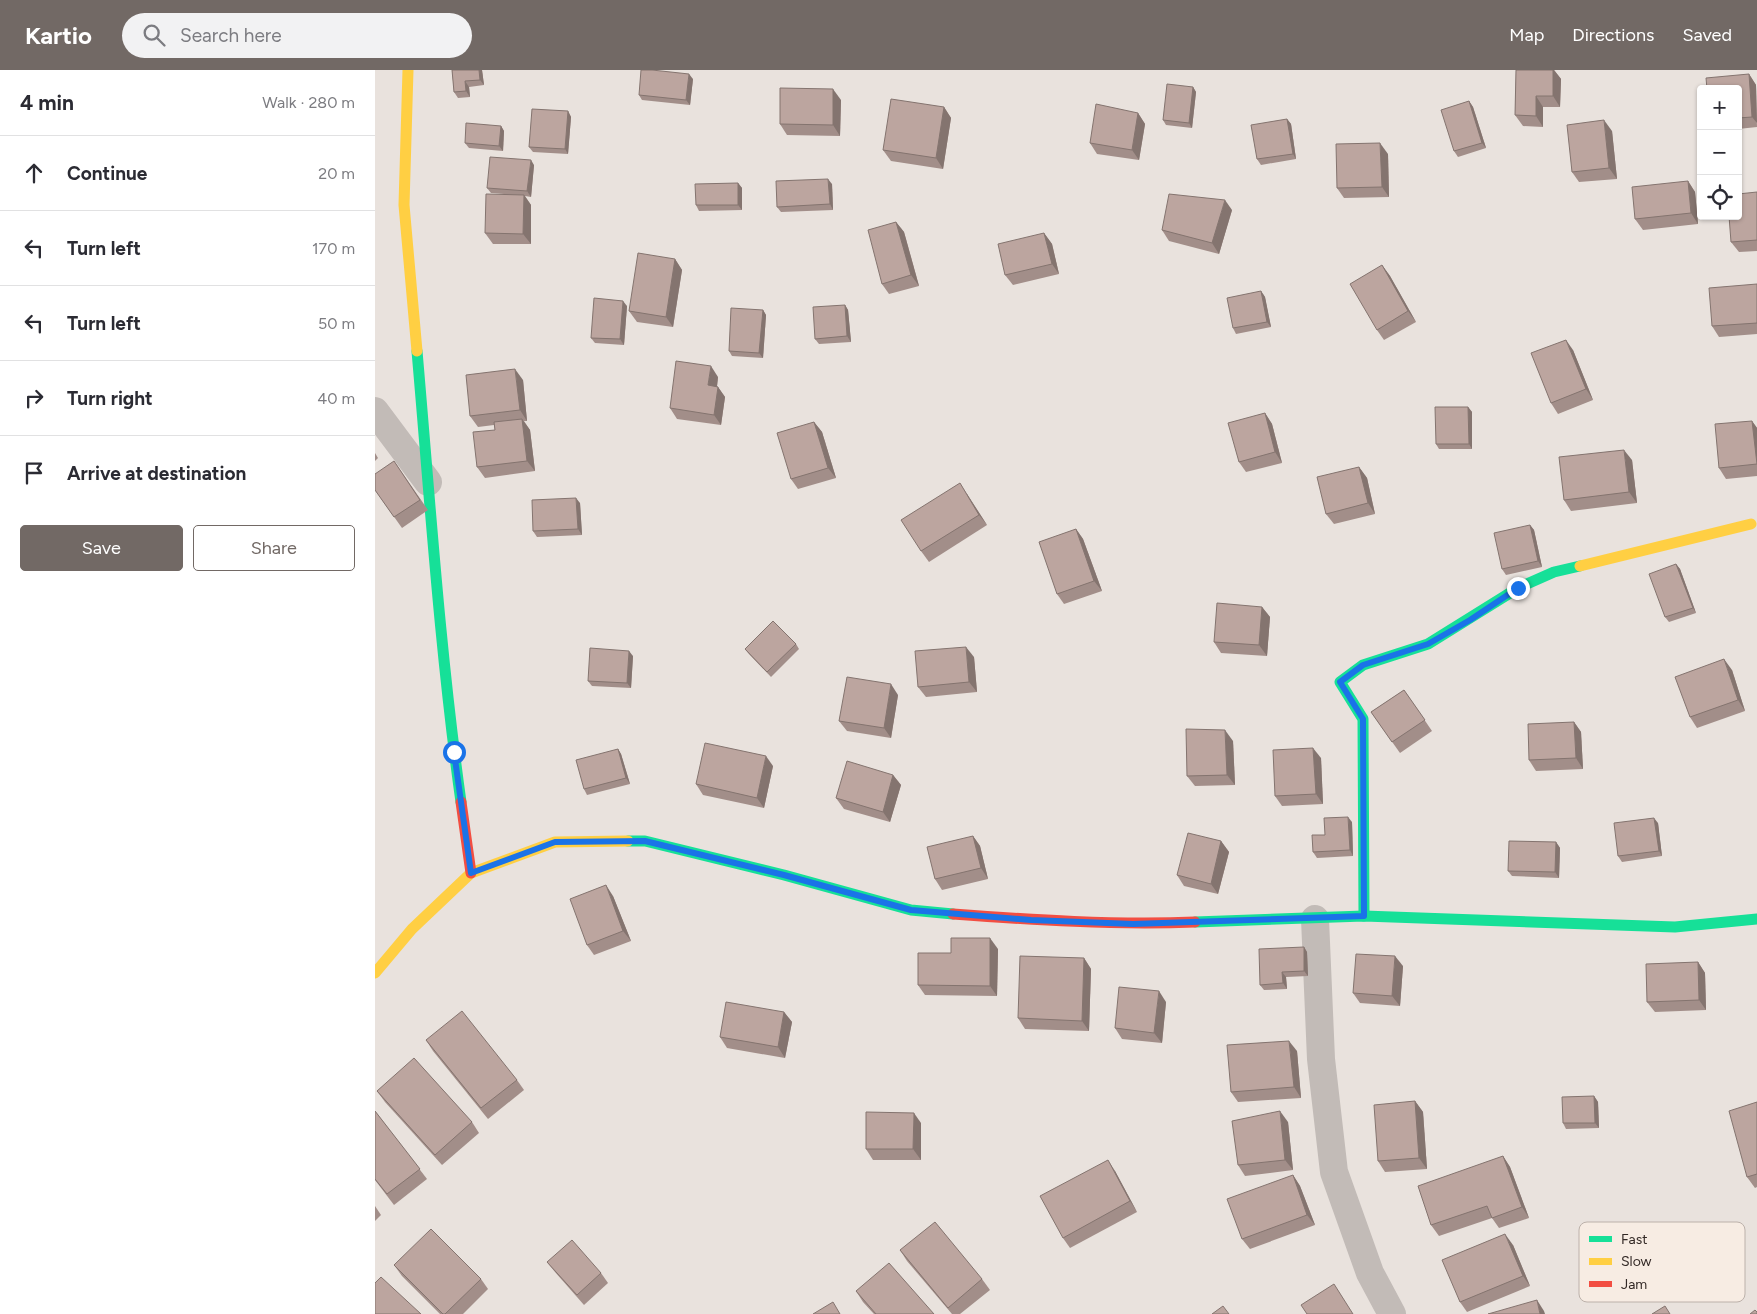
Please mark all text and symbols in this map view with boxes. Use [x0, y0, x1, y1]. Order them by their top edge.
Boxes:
search box [122, 13, 472, 58]
text: Kartio [25, 21, 92, 50]
icon: search [140, 21, 168, 49]
text: Search here [180, 24, 282, 47]
text: Map [1509, 24, 1544, 46]
text: Directions [1572, 24, 1654, 46]
text: Saved [1682, 24, 1732, 46]
map controls [1697, 85, 1742, 220]
button: + [1697, 85, 1742, 130]
text: 4 min [20, 90, 74, 115]
text: Walk · 280 m [262, 93, 355, 112]
button: − [1697, 130, 1742, 175]
icon: ahead [20, 159, 48, 187]
text: Continue [67, 162, 147, 185]
text: 20 m [318, 164, 355, 183]
button: locate [1697, 175, 1742, 220]
icon: left [20, 234, 48, 262]
text: Turn left [67, 237, 141, 260]
text: 170 m [312, 239, 355, 258]
icon: left [20, 309, 48, 337]
text: Turn left [67, 312, 141, 335]
text: 50 m [318, 314, 355, 333]
icon: right [20, 384, 48, 412]
text: Turn right [67, 387, 153, 410]
text: 40 m [317, 389, 355, 408]
icon: arrive [20, 459, 48, 487]
text: Arrive at destination [67, 462, 246, 485]
button: Save [20, 525, 183, 571]
button: Share [193, 525, 355, 571]
route end [1507, 577, 1530, 600]
route start [443, 741, 466, 764]
legend [1579, 1222, 1745, 1302]
text: Fast [1621, 1231, 1647, 1248]
text: Slow [1621, 1253, 1652, 1270]
text: Jam [1621, 1276, 1647, 1293]

